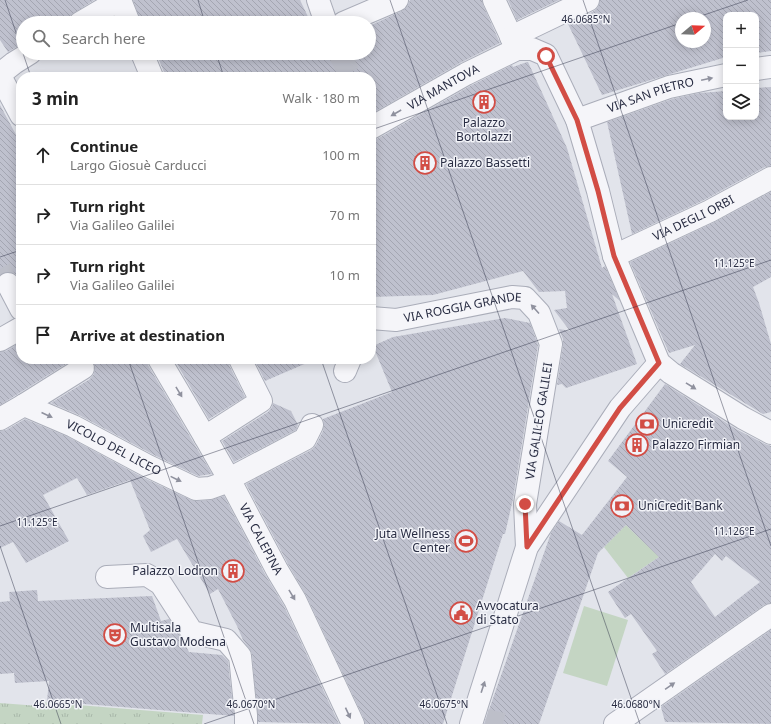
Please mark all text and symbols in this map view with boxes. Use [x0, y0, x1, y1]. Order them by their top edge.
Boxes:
text: 46.0685°N [562, 12, 610, 26]
north arrow [675, 12, 711, 48]
map controls [723, 12, 759, 120]
button: + [723, 12, 759, 48]
search box [16, 16, 376, 60]
icon: search [30, 27, 52, 49]
text: Search here [62, 28, 145, 48]
route start [537, 47, 555, 65]
button: − [723, 48, 759, 84]
street label: VIA MANTOVA [404, 60, 482, 114]
street label: VIA SAN PIETRO [605, 73, 695, 116]
one-way arrow [701, 76, 714, 82]
button: layers [723, 84, 759, 120]
text: 3 min [32, 87, 79, 110]
text: Walk · 180 m [282, 89, 360, 107]
building icon: Palazzo Bortolazzi [471, 89, 497, 115]
one-way arrow [390, 110, 402, 117]
place label: Palazzo Bortolazzi [456, 114, 512, 145]
text: Continue [70, 136, 138, 156]
icon: ahead [32, 144, 54, 166]
text: 100 m [322, 146, 360, 164]
building icon: Palazzo Bassetti [412, 150, 438, 176]
place label: Palazzo Bassetti [440, 154, 530, 171]
text: Largo Giosuè Carducci [70, 156, 207, 174]
street label: VIA DEGLI ORBI [650, 191, 737, 245]
text: Turn right [70, 196, 145, 216]
icon: right [32, 204, 54, 226]
text: 70 m [330, 206, 360, 224]
text: Via Galileo Galilei [70, 216, 175, 234]
text: Turn right [70, 256, 145, 276]
text: 11.125°E [713, 256, 755, 270]
icon: right [32, 264, 54, 286]
text: 10 m [330, 266, 360, 284]
text: Via Galileo Galilei [70, 276, 175, 294]
street label: VIA ROGGIA GRANDE [402, 288, 522, 326]
one-way arrow [530, 304, 540, 314]
icon: arrive [32, 324, 54, 346]
text: Arrive at destination [70, 325, 225, 345]
street label: VIA GALILEO GALILEI [521, 361, 556, 481]
one-way arrow [685, 382, 697, 389]
one-way arrow [175, 386, 182, 398]
bank icon: Unicredit [634, 411, 660, 437]
one-way arrow [41, 412, 52, 418]
street label: VICOLO DEL LICEO [64, 415, 164, 479]
place label: Unicredit [662, 415, 714, 432]
building icon: Palazzo Firmian [624, 432, 650, 458]
place label: Palazzo Firmian [652, 436, 740, 453]
one-way arrow [170, 476, 181, 482]
bank icon: UniCredit Bank [609, 493, 635, 519]
route end [516, 495, 534, 513]
place label: UniCredit Bank [638, 497, 723, 514]
street label: VIA CALEPINA [235, 500, 287, 578]
text: 11.125°E [16, 515, 58, 529]
text: 11.126°E [713, 524, 755, 538]
place label: Juta Wellness Center [375, 525, 450, 556]
sports icon: Juta Wellness Center [453, 528, 479, 554]
building icon: Palazzo Lodron [220, 558, 246, 584]
place label: Palazzo Lodron [132, 562, 218, 579]
one-way arrow [288, 590, 296, 600]
place label: Avvocatura di Stato [476, 597, 539, 628]
public building icon: Avvocatura di Stato [448, 600, 474, 626]
place label: Multisala Gustavo Modena [130, 619, 226, 650]
theatre icon: Multisala Gustavo Modena [102, 622, 128, 648]
one-way arrow [480, 680, 486, 692]
one-way arrow [665, 682, 675, 690]
text: 46.0665°N [34, 697, 82, 711]
text: 46.0670°N [227, 697, 275, 711]
text: 46.0675°N [420, 697, 468, 711]
text: 46.0680°N [612, 697, 660, 711]
one-way arrow [345, 707, 351, 718]

